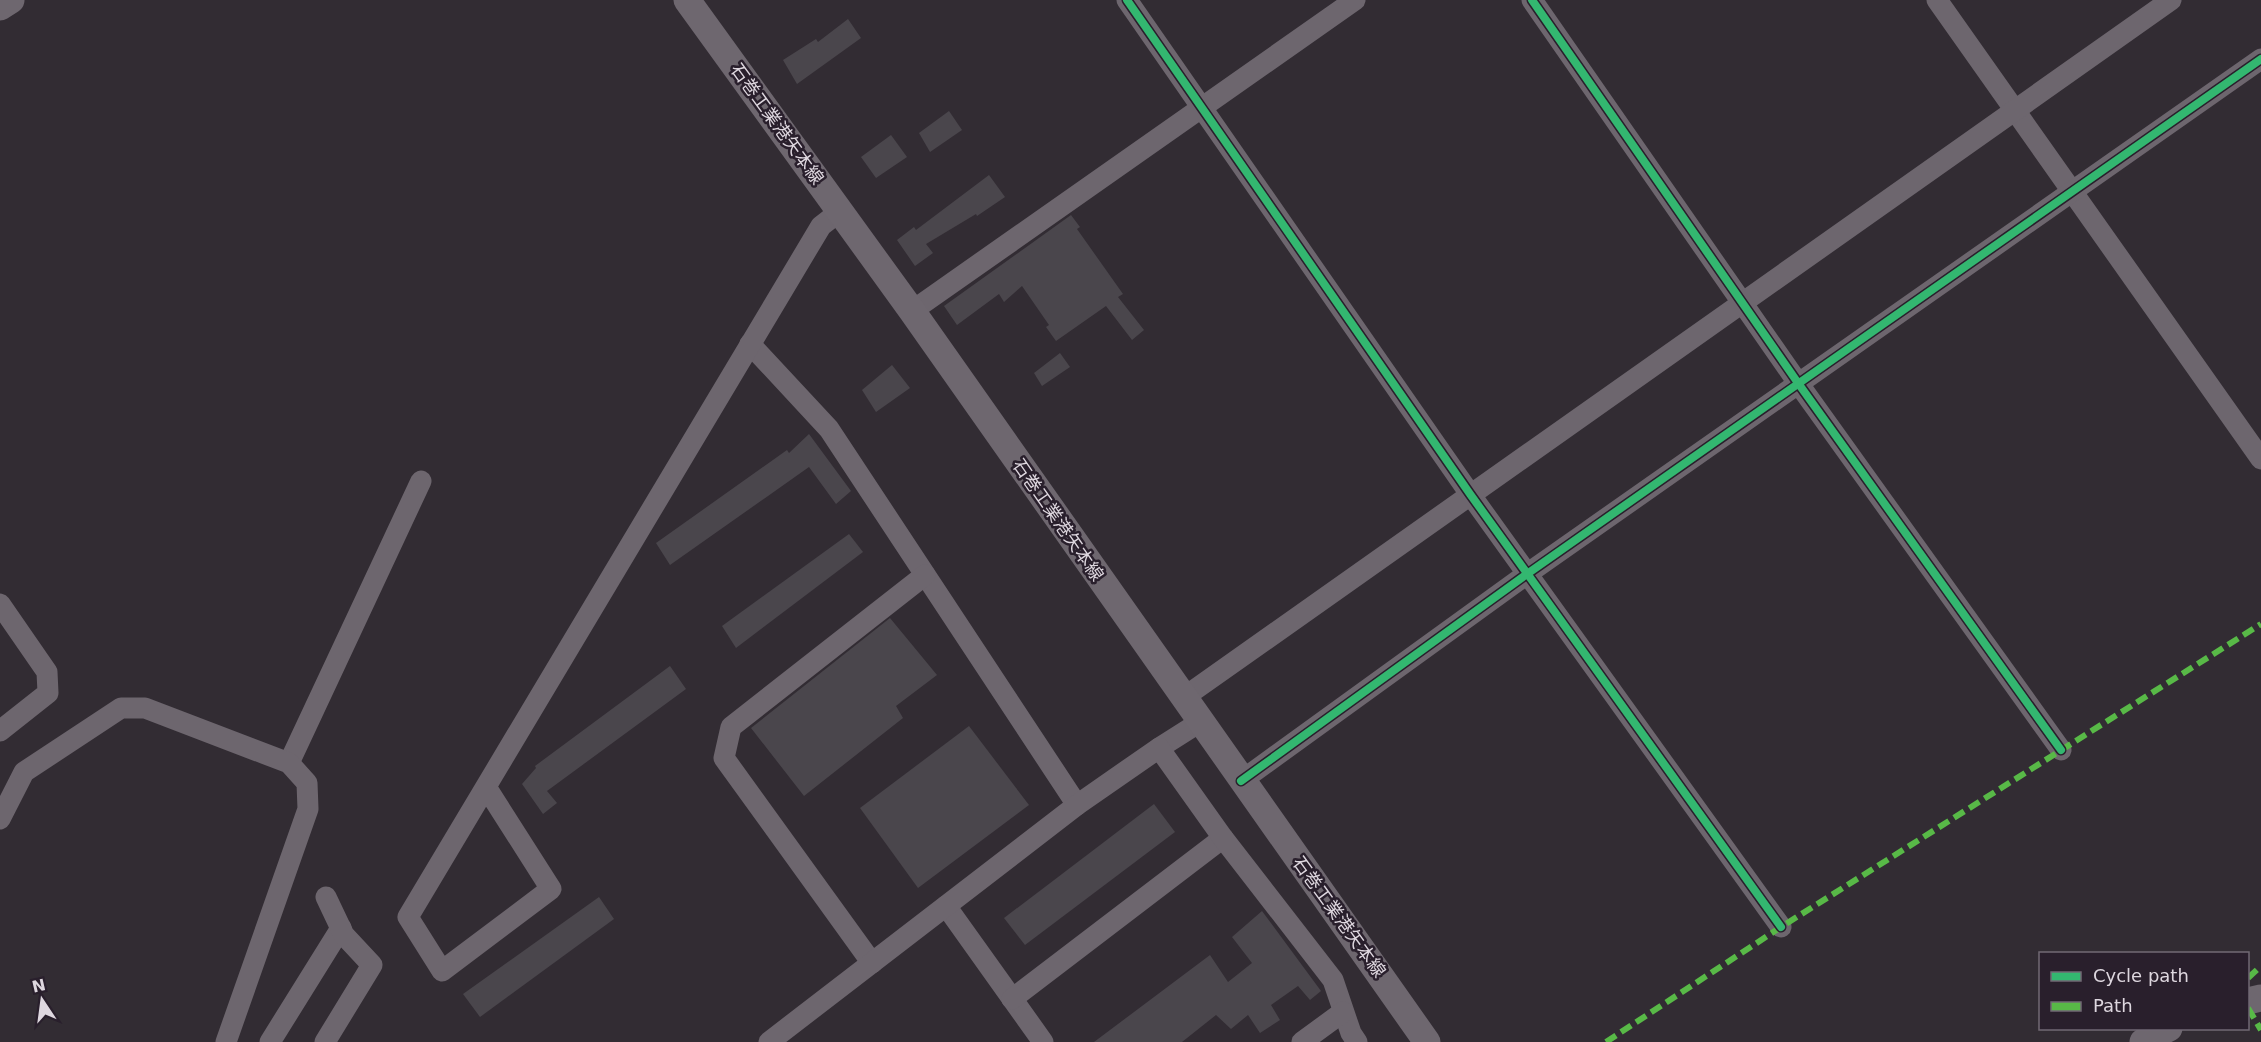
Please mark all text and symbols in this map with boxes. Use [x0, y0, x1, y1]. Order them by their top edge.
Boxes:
street label: 石巻工業港矢本線 [727, 59, 828, 188]
street label: 石巻工業港矢本線 [1009, 455, 1108, 585]
street label: 石巻工業港矢本線 [1289, 852, 1390, 981]
legend [2039, 952, 2249, 1030]
text: Cycle path [2093, 965, 2189, 986]
north arrow [12, 970, 72, 1030]
text: N [30, 975, 47, 997]
text: Path [2093, 995, 2133, 1016]

